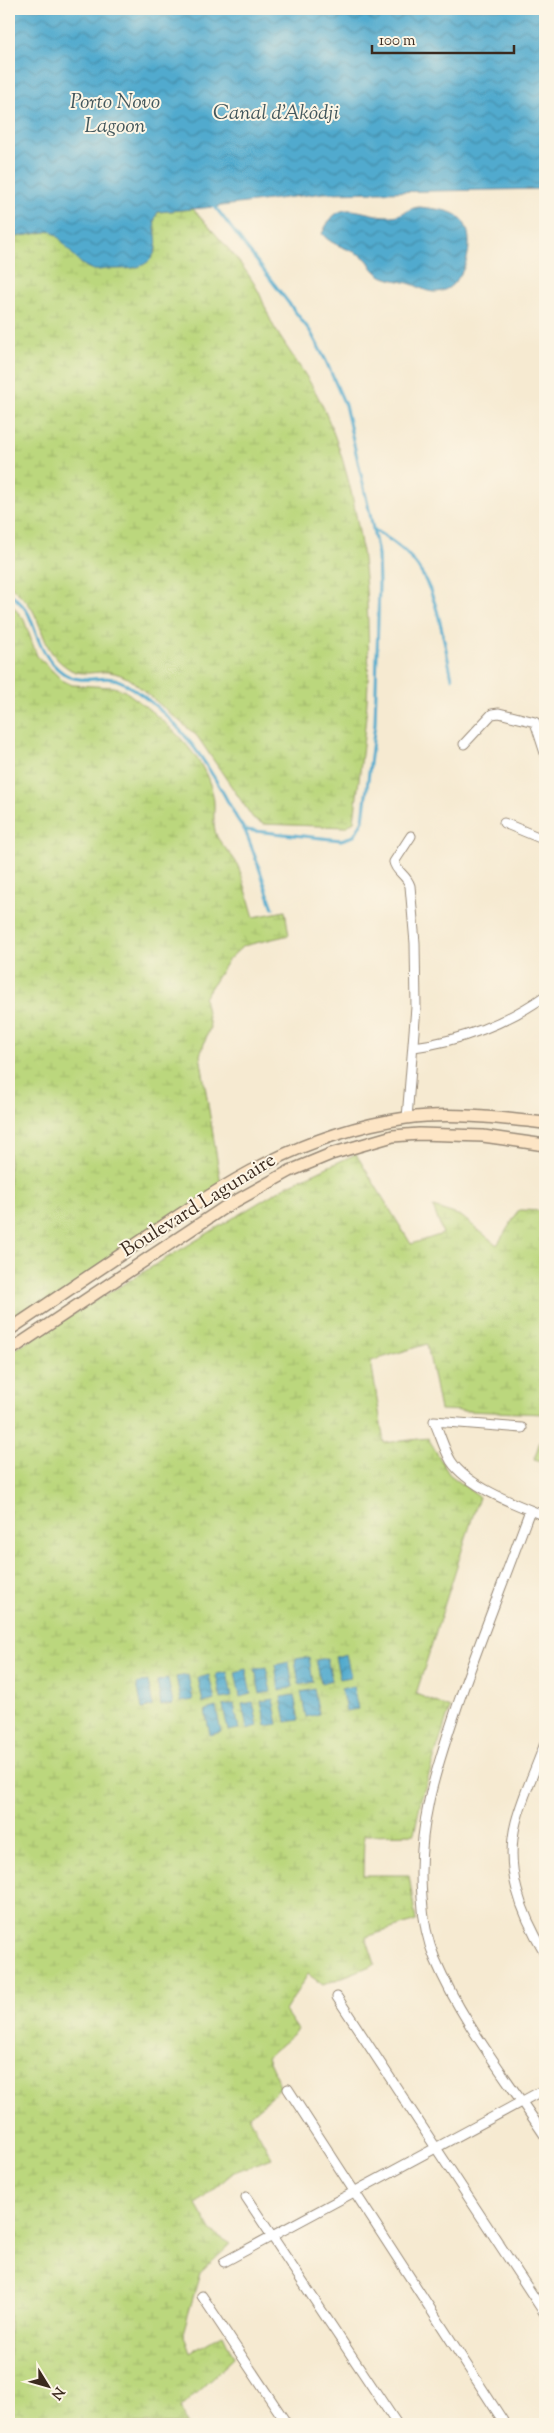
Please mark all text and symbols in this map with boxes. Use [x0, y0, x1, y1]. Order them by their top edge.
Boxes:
scale bar [372, 22, 514, 54]
text: 100 m [379, 31, 416, 52]
water label: Porto Novo Lagoon [70, 88, 160, 142]
water label: Canal d'Akôdji [213, 99, 339, 129]
street label: Boulevard Lagunaire [116, 1147, 282, 1265]
north arrow [22, 2360, 72, 2410]
text: N [45, 2382, 68, 2403]

